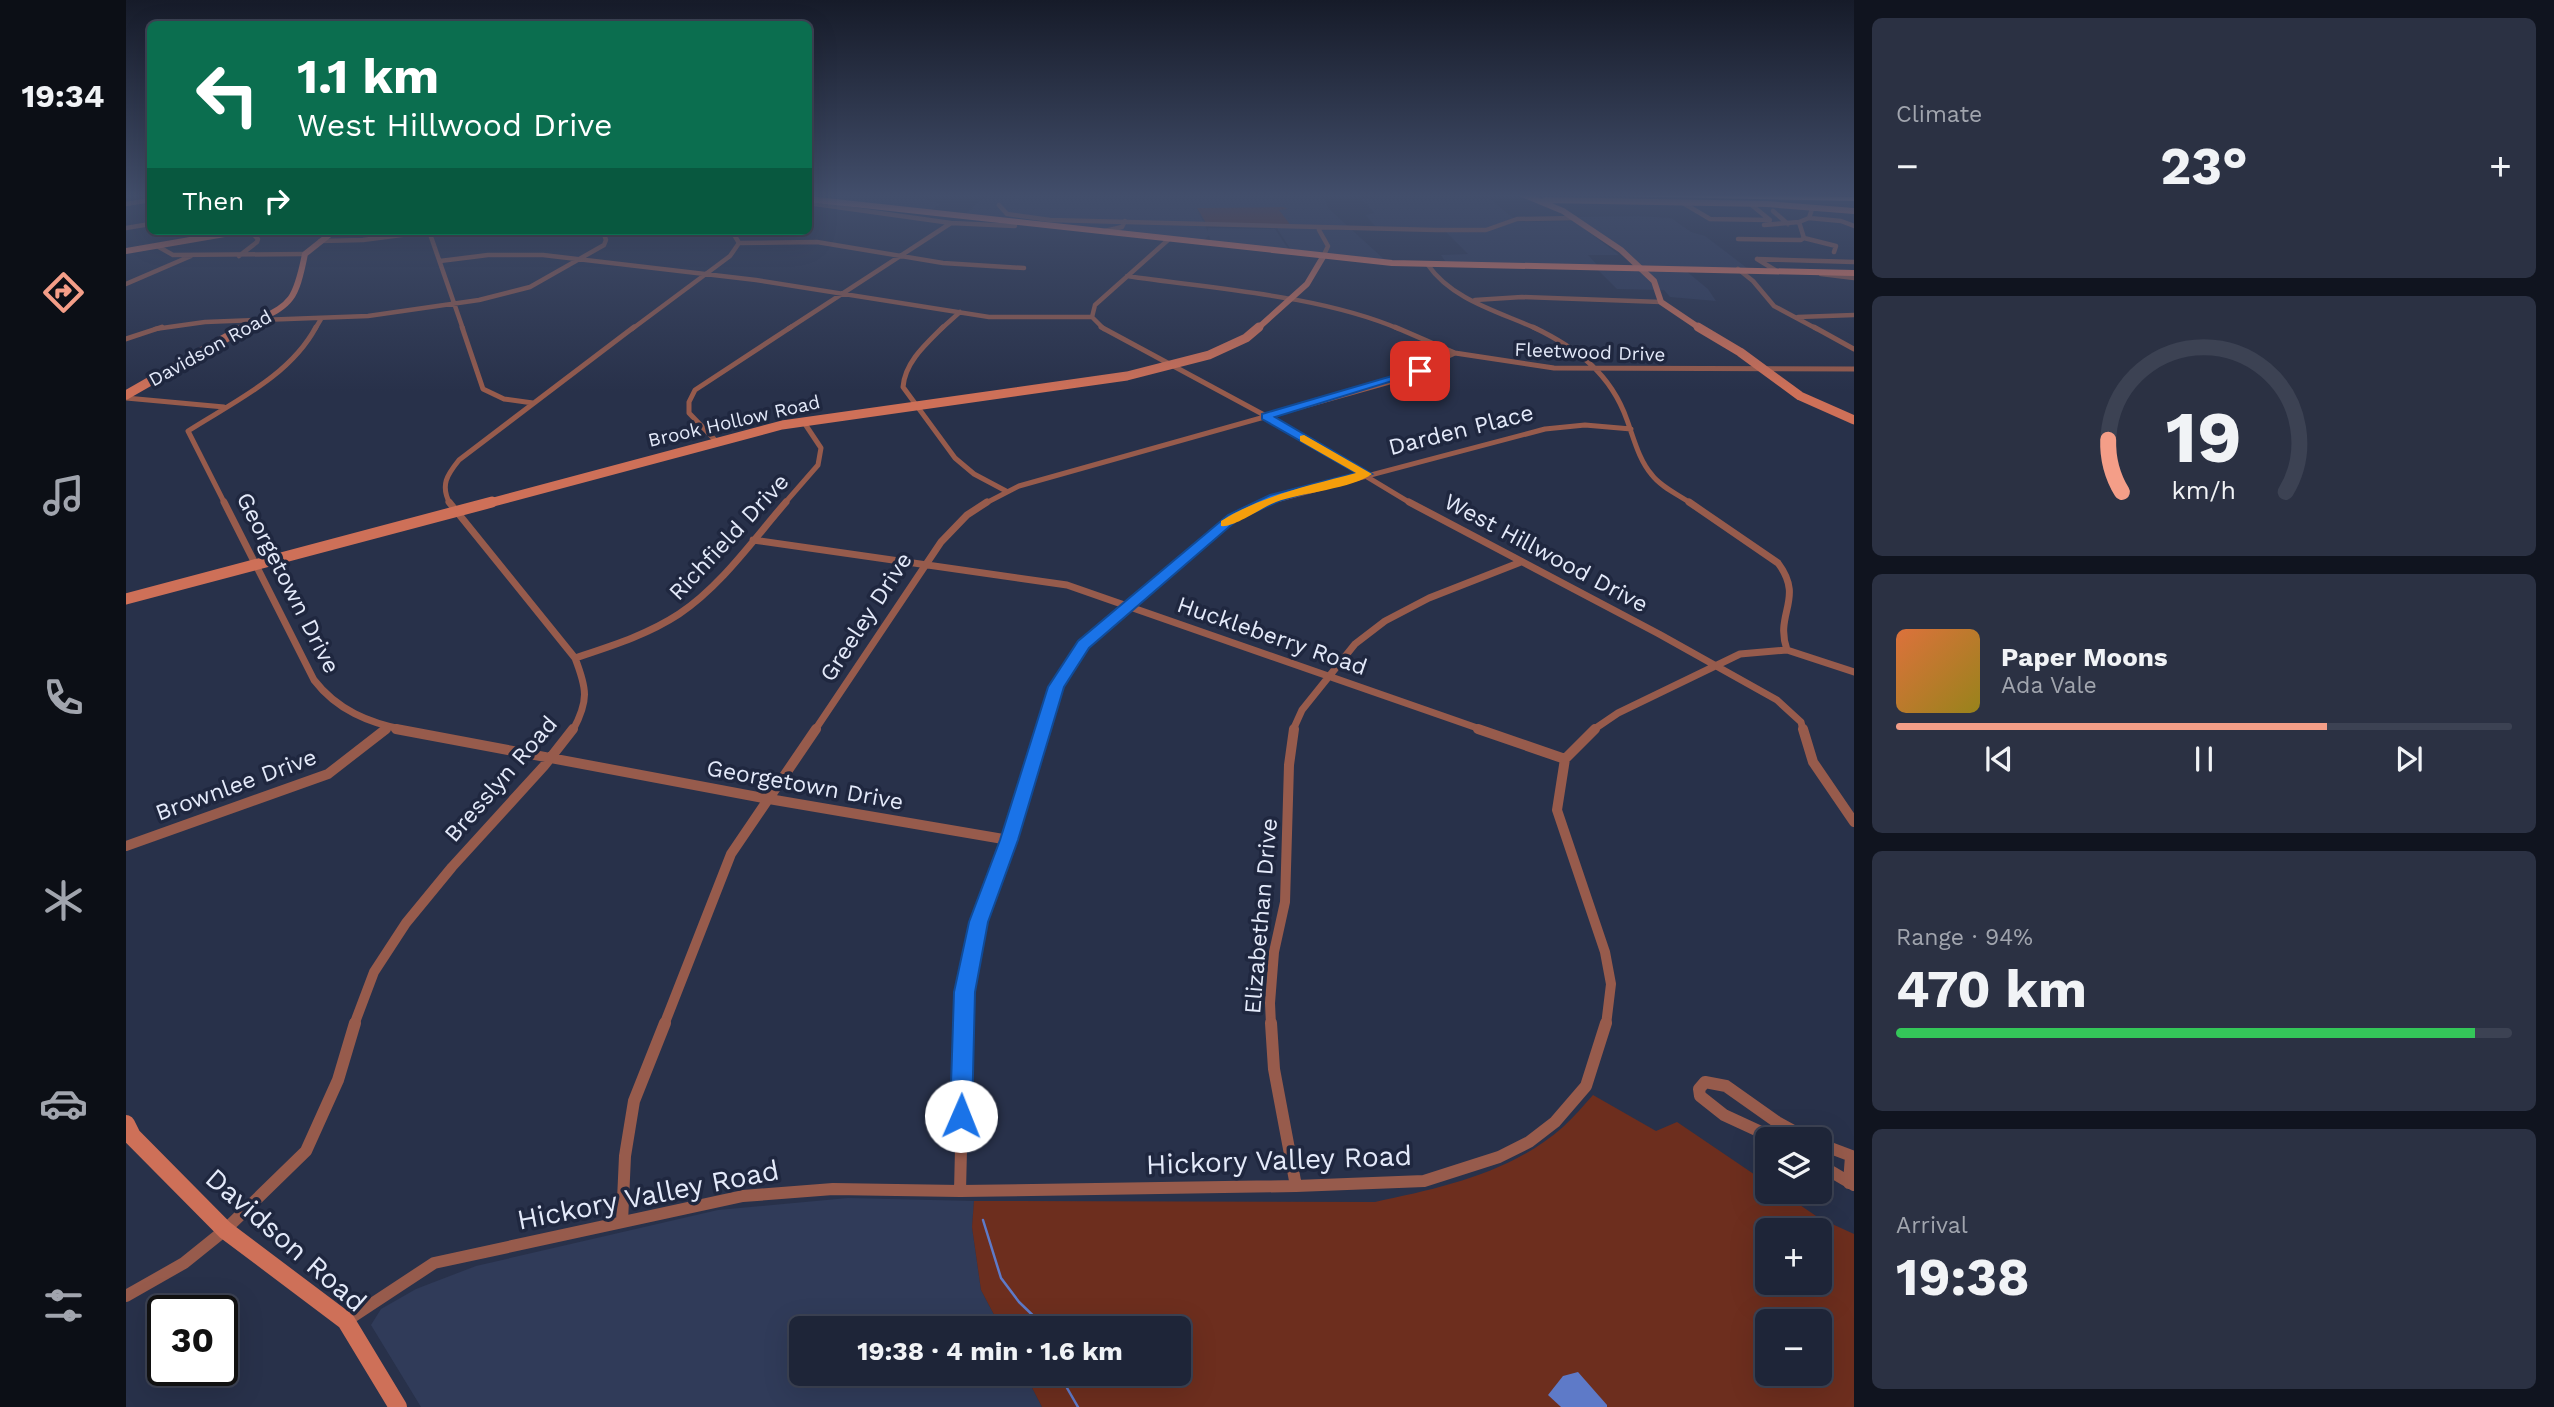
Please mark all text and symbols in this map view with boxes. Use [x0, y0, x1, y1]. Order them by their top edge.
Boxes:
text: 1.1 km [297, 47, 439, 105]
icon: left [182, 49, 273, 140]
text: 19:34 [22, 77, 104, 115]
text: Climate [1896, 101, 1982, 128]
text: West Hillwood Drive [297, 106, 613, 144]
text: 23° [2160, 136, 2248, 197]
text: − [1896, 144, 1919, 188]
text: + [2489, 144, 2512, 188]
icon: right [258, 182, 296, 220]
text: Then [182, 186, 244, 216]
icon: directions [39, 268, 88, 317]
street label: Davidson Road [145, 305, 275, 391]
street label: Fleetwood Drive [1514, 338, 1666, 366]
pin [1390, 341, 1450, 401]
icon: arrive [1401, 352, 1439, 390]
street label: Brook Hollow Road [646, 390, 822, 452]
text: 19 [2166, 394, 2242, 480]
street label: Darden Place [1386, 399, 1536, 461]
street label: Richfield Drive [663, 468, 795, 606]
icon: music [39, 471, 88, 520]
text: km/h [2172, 475, 2236, 504]
street label: Georgetown Drive [231, 488, 345, 678]
street label: West Hillwood Drive [1440, 488, 1652, 618]
street label: Greeley Drive [814, 547, 918, 687]
street label: Huckleberry Road [1174, 591, 1370, 681]
text: Paper Moons [2001, 642, 2168, 672]
text: Ada Vale [2001, 672, 2097, 699]
icon: phone [39, 673, 88, 722]
street label: Bresslyn Road [439, 710, 563, 848]
icon: previous [1980, 740, 2018, 778]
icon: pause [2185, 740, 2223, 778]
icon: next [2390, 740, 2428, 778]
street label: Brownlee Drive [152, 743, 320, 827]
street label: Georgetown Drive [705, 754, 905, 816]
street label: Elizabethan Drive [1239, 817, 1283, 1015]
icon: climate [39, 876, 88, 925]
text: Range · 94% [1896, 924, 2033, 951]
text: 470 km [1896, 959, 2087, 1020]
icon: car [39, 1079, 88, 1128]
position arrow [924, 1079, 998, 1153]
map controls [1755, 1127, 1832, 1386]
button: layers [1755, 1127, 1832, 1204]
street label: Hickory Valley Road [1145, 1139, 1413, 1181]
street label: Hickory Valley Road [514, 1153, 782, 1237]
street label: Davidson Road [199, 1161, 373, 1319]
text: Arrival [1896, 1212, 1968, 1239]
button: + [1755, 1218, 1832, 1295]
text: 19:38 [1896, 1247, 2030, 1308]
icon: filters [39, 1281, 88, 1330]
speed limit sign: 30 [147, 1295, 238, 1386]
button: − [1755, 1309, 1832, 1386]
text: 19:38 · 4 min · 1.6 km [857, 1336, 1123, 1366]

